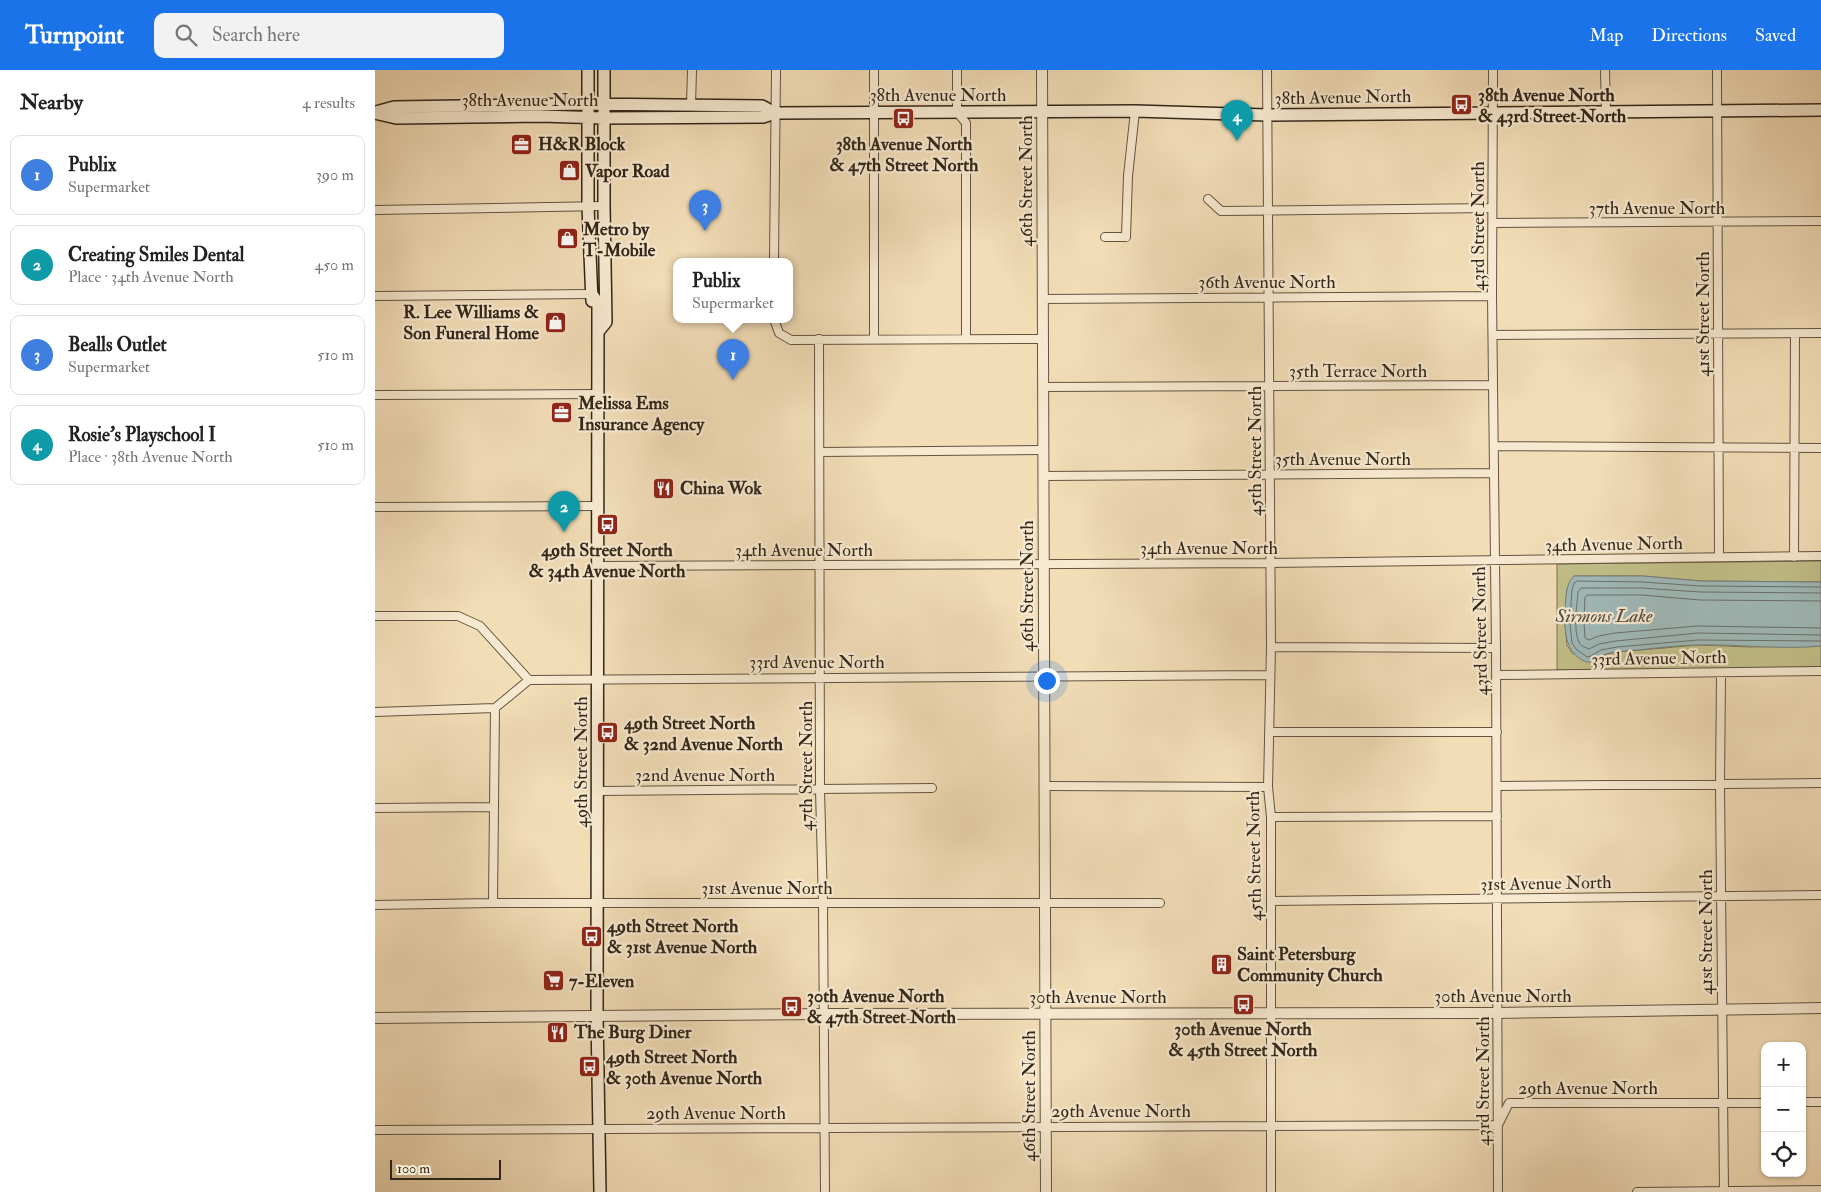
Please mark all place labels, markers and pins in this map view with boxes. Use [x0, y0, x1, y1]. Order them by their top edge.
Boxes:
place label: 38th Avenue North & 43rd Street North [1478, 84, 1627, 128]
bus stop icon: 38th Avenue North & 43rd Street North [1450, 93, 1474, 117]
pin: 4 [1221, 100, 1253, 141]
bus stop icon: 38th Avenue North & 47th Street North [892, 107, 916, 131]
office icon: H&R Block [510, 132, 534, 156]
place label: H&R Block [538, 133, 626, 156]
place label: 38th Avenue North & 47th Street North [830, 133, 979, 177]
shop icon: Vapor Road [557, 159, 581, 183]
place label: Vapor Road [584, 160, 670, 183]
pin: 3 [689, 190, 721, 231]
place label: Metro by T-Mobile [582, 218, 656, 262]
shop icon: Metro by T-Mobile [555, 227, 579, 251]
place label: R. Lee Williams & Son Funeral Home [403, 301, 539, 345]
shop icon: R. Lee Williams & Son Funeral Home [543, 310, 567, 334]
pin: 1 [717, 339, 749, 380]
place label: Melissa Ems Insurance Agency [577, 392, 705, 436]
office icon: Melissa Ems Insurance Agency [550, 401, 574, 425]
restaurant icon: China Wok [652, 476, 676, 500]
place label: China Wok [680, 477, 762, 500]
pin: 2 [548, 491, 580, 532]
bus stop icon: 49th Street North & 34th Avenue North [595, 513, 619, 537]
place label: 49th Street North & 34th Avenue North [529, 539, 686, 583]
place label: 49th Street North & 32nd Avenue North [623, 712, 784, 756]
bus stop icon: 49th Street North & 32nd Avenue North [596, 721, 620, 745]
place label: 49th Street North & 31st Avenue North [606, 915, 758, 959]
bus stop icon: 49th Street North & 31st Avenue North [579, 924, 603, 948]
place label: Saint Petersburg Community Church [1237, 943, 1383, 987]
building icon: Saint Petersburg Community Church [1209, 952, 1233, 976]
supermarket icon: 7-Eleven [541, 969, 565, 993]
place label: 7-Eleven [569, 970, 635, 993]
place label: 30th Avenue North & 47th Street North [807, 985, 957, 1029]
bus stop icon: 30th Avenue North & 45th Street North [1231, 992, 1255, 1016]
bus stop icon: 30th Avenue North & 47th Street North [779, 994, 803, 1018]
place label: 30th Avenue North & 45th Street North [1168, 1018, 1318, 1062]
restaurant icon: The Burg Diner [546, 1020, 570, 1044]
place label: The Burg Diner [573, 1021, 692, 1044]
place label: 49th Street North & 30th Avenue North [605, 1046, 763, 1090]
bus stop icon: 49th Street North & 30th Avenue North [578, 1055, 602, 1079]

